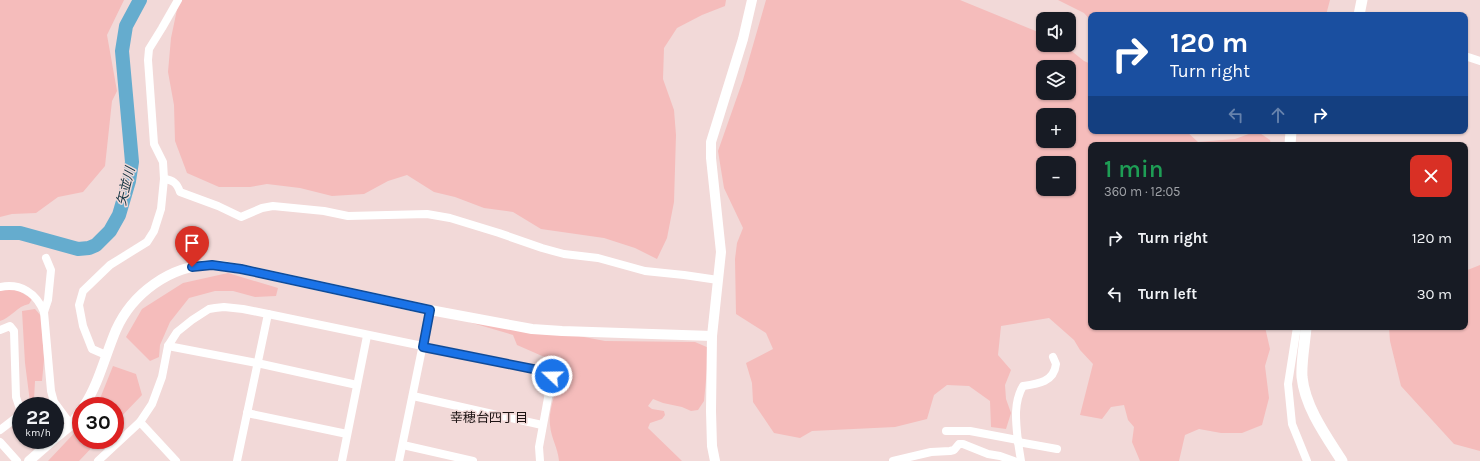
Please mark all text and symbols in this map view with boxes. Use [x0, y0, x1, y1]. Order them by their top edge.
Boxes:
map controls [1036, 12, 1076, 196]
button: sound [1036, 12, 1076, 52]
text: 120 m [1170, 26, 1248, 59]
icon: right [1104, 28, 1156, 80]
button: layers [1036, 60, 1076, 100]
text: Turn right [1170, 60, 1250, 82]
icon: left [1225, 104, 1247, 126]
icon: ahead [1267, 104, 1289, 126]
icon: right [1309, 104, 1331, 126]
button: + [1036, 108, 1076, 148]
text: 1 min [1104, 155, 1164, 183]
button: close [1410, 155, 1452, 197]
button: − [1036, 156, 1076, 196]
water label: 矢並川 [113, 163, 138, 207]
text: 360 m · 12:05 [1104, 184, 1180, 199]
pin [175, 226, 209, 267]
icon: right [1104, 227, 1126, 249]
text: Turn right [1138, 229, 1208, 247]
text: 120 m [1412, 229, 1452, 247]
icon: arrive [181, 232, 203, 254]
icon: left [1104, 283, 1126, 305]
text: Turn left [1138, 285, 1197, 303]
text: 30 m [1417, 285, 1452, 303]
position arrow [531, 355, 573, 397]
speed limit sign: 30 [72, 397, 124, 449]
text: 22 [26, 406, 50, 429]
district label: 幸穂台四丁目 [450, 410, 528, 425]
text: km/h [25, 427, 51, 439]

